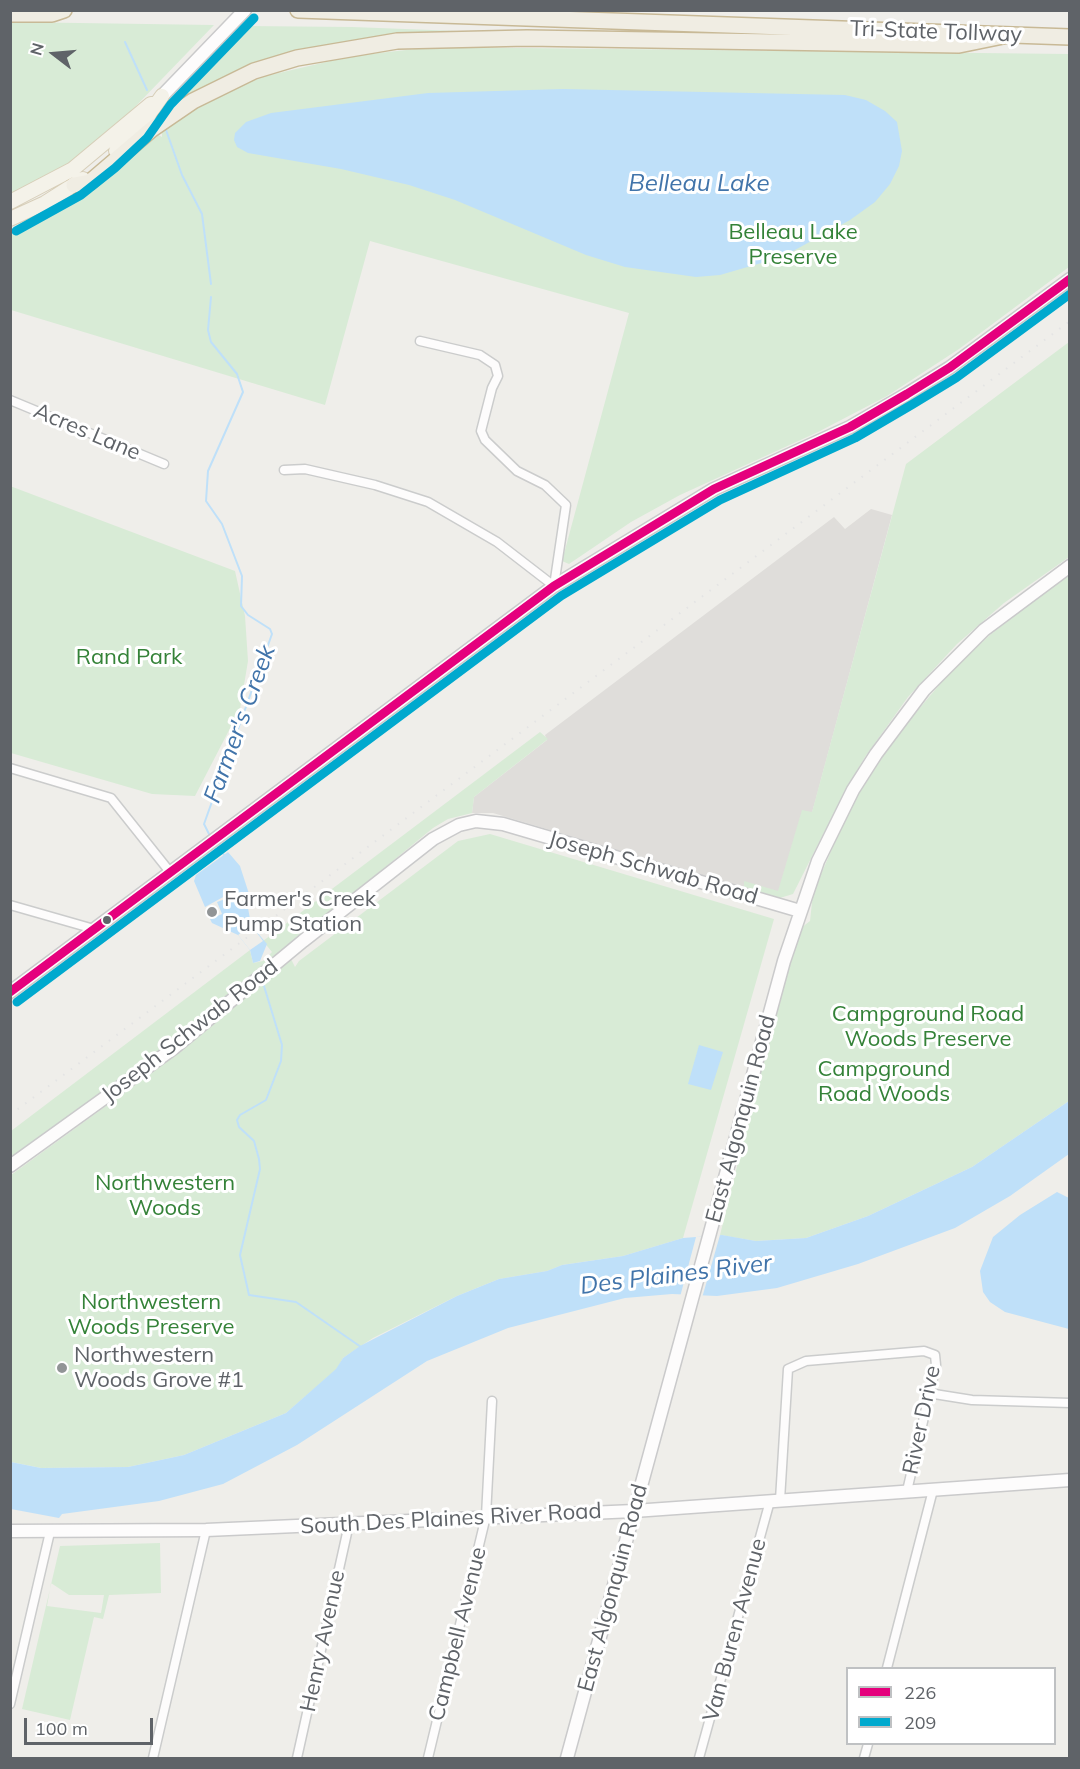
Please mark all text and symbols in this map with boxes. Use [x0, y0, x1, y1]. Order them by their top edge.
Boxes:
street label: Tri-State Tollway [850, 16, 1022, 48]
north arrow [24, 24, 84, 84]
text: N [25, 40, 48, 58]
water label: Belleau Lake [629, 170, 769, 198]
park label: Belleau Lake Preserve [728, 219, 858, 270]
street label: Acres Lane [30, 398, 144, 466]
water label: Farmer's Creek [198, 641, 282, 807]
park label: Rand Park [76, 644, 182, 670]
street label: Joseph Schwab Road [545, 825, 761, 911]
place label: Farmer's Creek Pump Station [224, 886, 376, 938]
marker: Farmer's Creek Pump Station [205, 905, 219, 919]
unlabelled marker [101, 914, 113, 926]
street label: Joseph Schwab Road [96, 954, 284, 1108]
park label: Campground Road Woods Preserve [832, 1001, 1024, 1052]
street label: East Algonquin Road [701, 1012, 781, 1226]
park label: Campground Road Woods [818, 1056, 950, 1108]
park label: Northwestern Woods [95, 1170, 235, 1222]
water label: Des Plaines River [579, 1249, 773, 1301]
park label: Northwestern Woods Preserve [67, 1289, 235, 1340]
place label: Northwestern Woods Grove #1 [74, 1342, 244, 1394]
marker: Northwestern Woods Grove #1 [55, 1361, 69, 1375]
street label: River Drive [898, 1363, 946, 1477]
street label: East Algonquin Road [573, 1481, 653, 1695]
street label: South Des Plaines River Road [300, 1498, 602, 1540]
street label: Van Buren Avenue [698, 1535, 772, 1725]
street label: Campbell Avenue [424, 1544, 492, 1724]
street label: Henry Avenue [295, 1568, 351, 1714]
legend [846, 1667, 1056, 1745]
text: 226 [904, 1681, 936, 1704]
scale bar [27, 1706, 156, 1744]
text: 209 [904, 1711, 936, 1734]
text: 100 m [35, 1717, 88, 1740]

